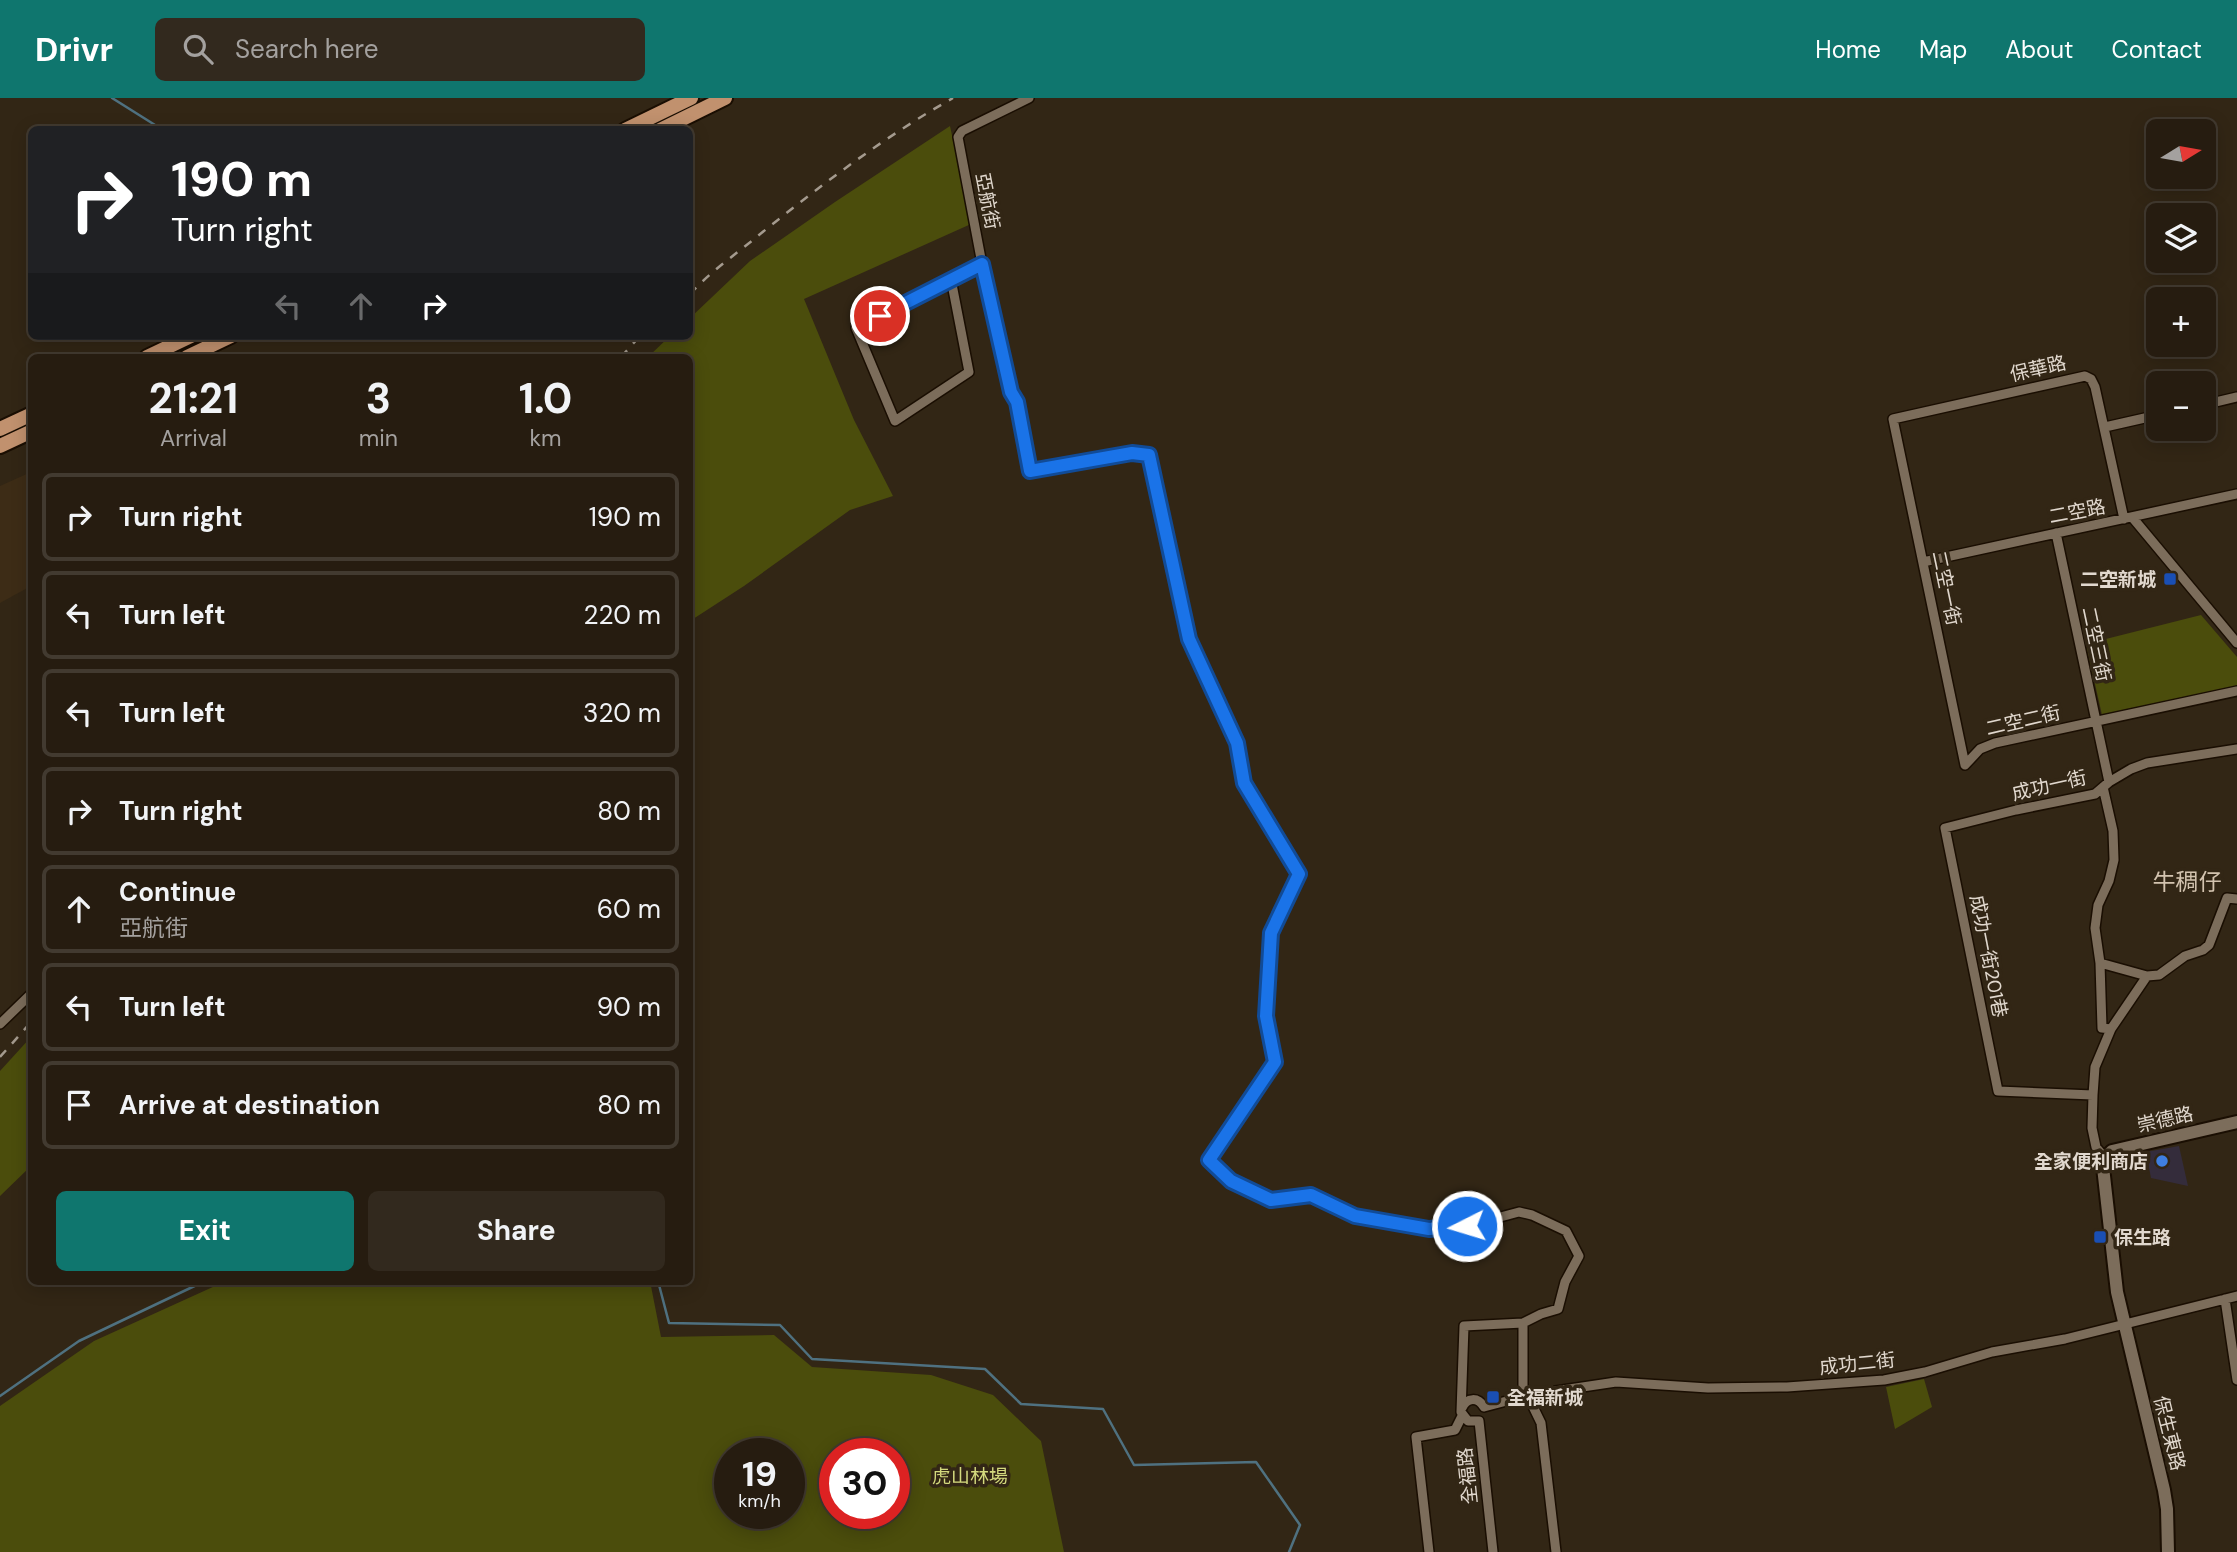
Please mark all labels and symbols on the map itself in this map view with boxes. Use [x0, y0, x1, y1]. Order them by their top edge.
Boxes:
north arrow [2146, 119, 2216, 189]
street label: 亞航街 [970, 171, 1005, 231]
pin [850, 286, 910, 346]
street label: 保華路 [2008, 350, 2069, 387]
street label: 二空路 [2047, 494, 2107, 529]
street label: 二空一街 [1926, 548, 1967, 628]
place label: 二空新城 [2080, 567, 2156, 592]
marker: 二空新城 [2162, 571, 2178, 587]
street label: 二空三街 [2076, 604, 2117, 684]
street label: 二空二街 [1983, 700, 2063, 741]
street label: 成功一街 [2009, 765, 2089, 806]
district label: 牛稠仔 [2153, 867, 2222, 897]
street label: 成功一街201巷 [1964, 893, 2013, 1020]
street label: 崇德路 [2135, 1101, 2196, 1138]
place label: 全家便利商店 [2034, 1149, 2148, 1174]
marker: 全家便利商店 [2154, 1153, 2170, 1169]
position arrow [1430, 1189, 1504, 1263]
place label: 保生路 [2114, 1225, 2171, 1250]
marker: 保生路 [2092, 1229, 2108, 1245]
street label: 成功二街 [1818, 1347, 1896, 1380]
place label: 全福新城 [1507, 1385, 1583, 1410]
marker: 全福新城 [1485, 1389, 1501, 1405]
street label: 保生東路 [2148, 1393, 2191, 1473]
speed limit sign: 30 [819, 1438, 910, 1529]
street label: 全福路 [1452, 1446, 1483, 1506]
park label: 虎山林場 [932, 1464, 1008, 1489]

